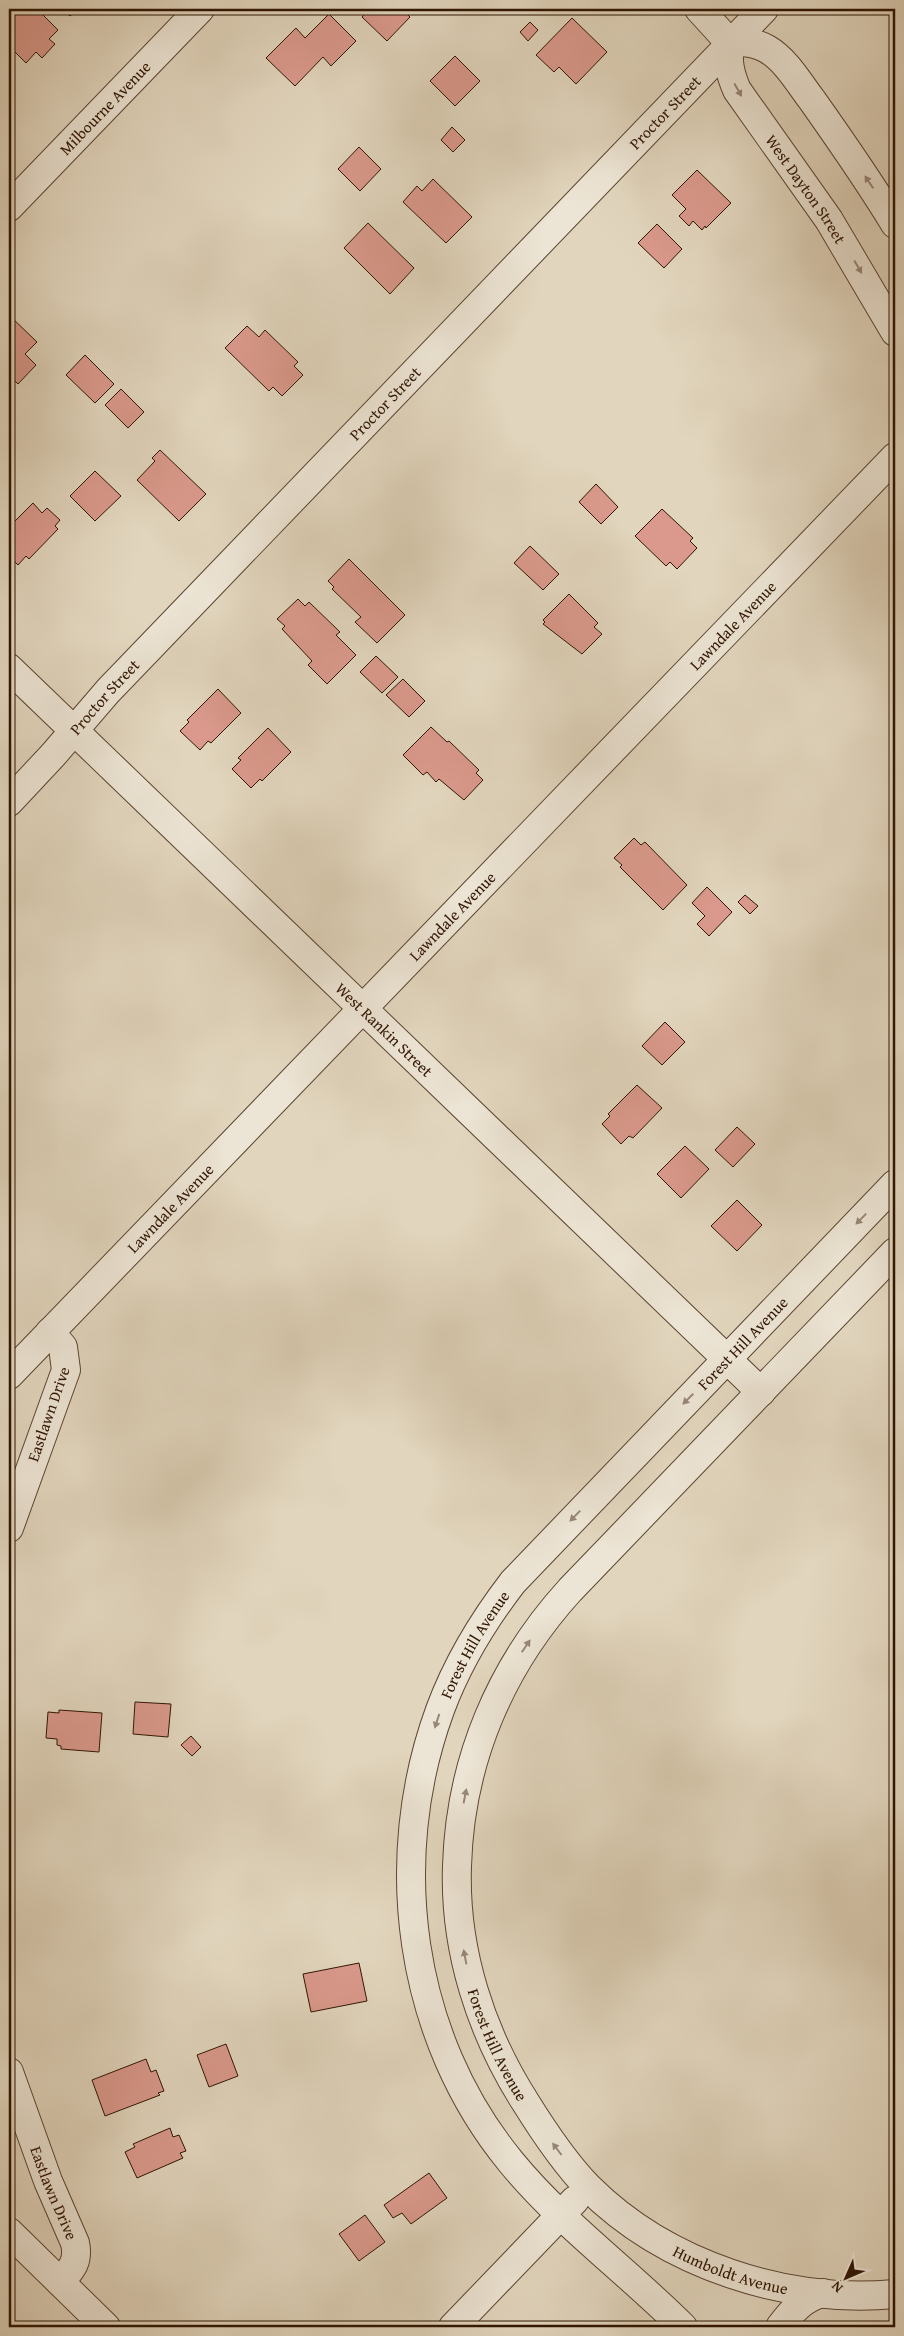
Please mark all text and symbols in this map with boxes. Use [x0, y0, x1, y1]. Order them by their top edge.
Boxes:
street label: Milbourne Avenue [53, 55, 156, 160]
street label: Proctor Street [623, 69, 707, 155]
one-way arrow [734, 82, 742, 97]
street label: West Dayton Street [760, 129, 852, 248]
one-way arrow [864, 176, 874, 189]
one-way arrow [854, 261, 863, 274]
street label: Proctor Street [343, 361, 426, 446]
street label: Lawndale Avenue [684, 575, 782, 675]
street label: Proctor Street [64, 653, 145, 740]
street label: Lawndale Avenue [403, 866, 501, 966]
street label: West Rankin Street [330, 977, 439, 1082]
street label: Lawndale Avenue [121, 1158, 219, 1258]
one-way arrow [855, 1213, 867, 1225]
street label: Forest Hill Avenue [692, 1291, 793, 1395]
street label: Eastlawn Drive [21, 1363, 75, 1465]
one-way arrow [682, 1393, 694, 1405]
one-way arrow [569, 1509, 581, 1521]
street label: Forest Hill Avenue [434, 1585, 515, 1702]
one-way arrow [521, 1639, 530, 1653]
one-way arrow [432, 1714, 440, 1729]
one-way arrow [461, 1787, 469, 1803]
one-way arrow [461, 1949, 469, 1965]
street label: Forest Hill Avenue [462, 1986, 534, 2106]
street label: Eastlawn Drive [24, 2143, 84, 2243]
one-way arrow [552, 2143, 563, 2156]
street label: Humboldt Avenue [669, 2239, 790, 2300]
north arrow [822, 2254, 872, 2304]
text: N [826, 2276, 847, 2298]

